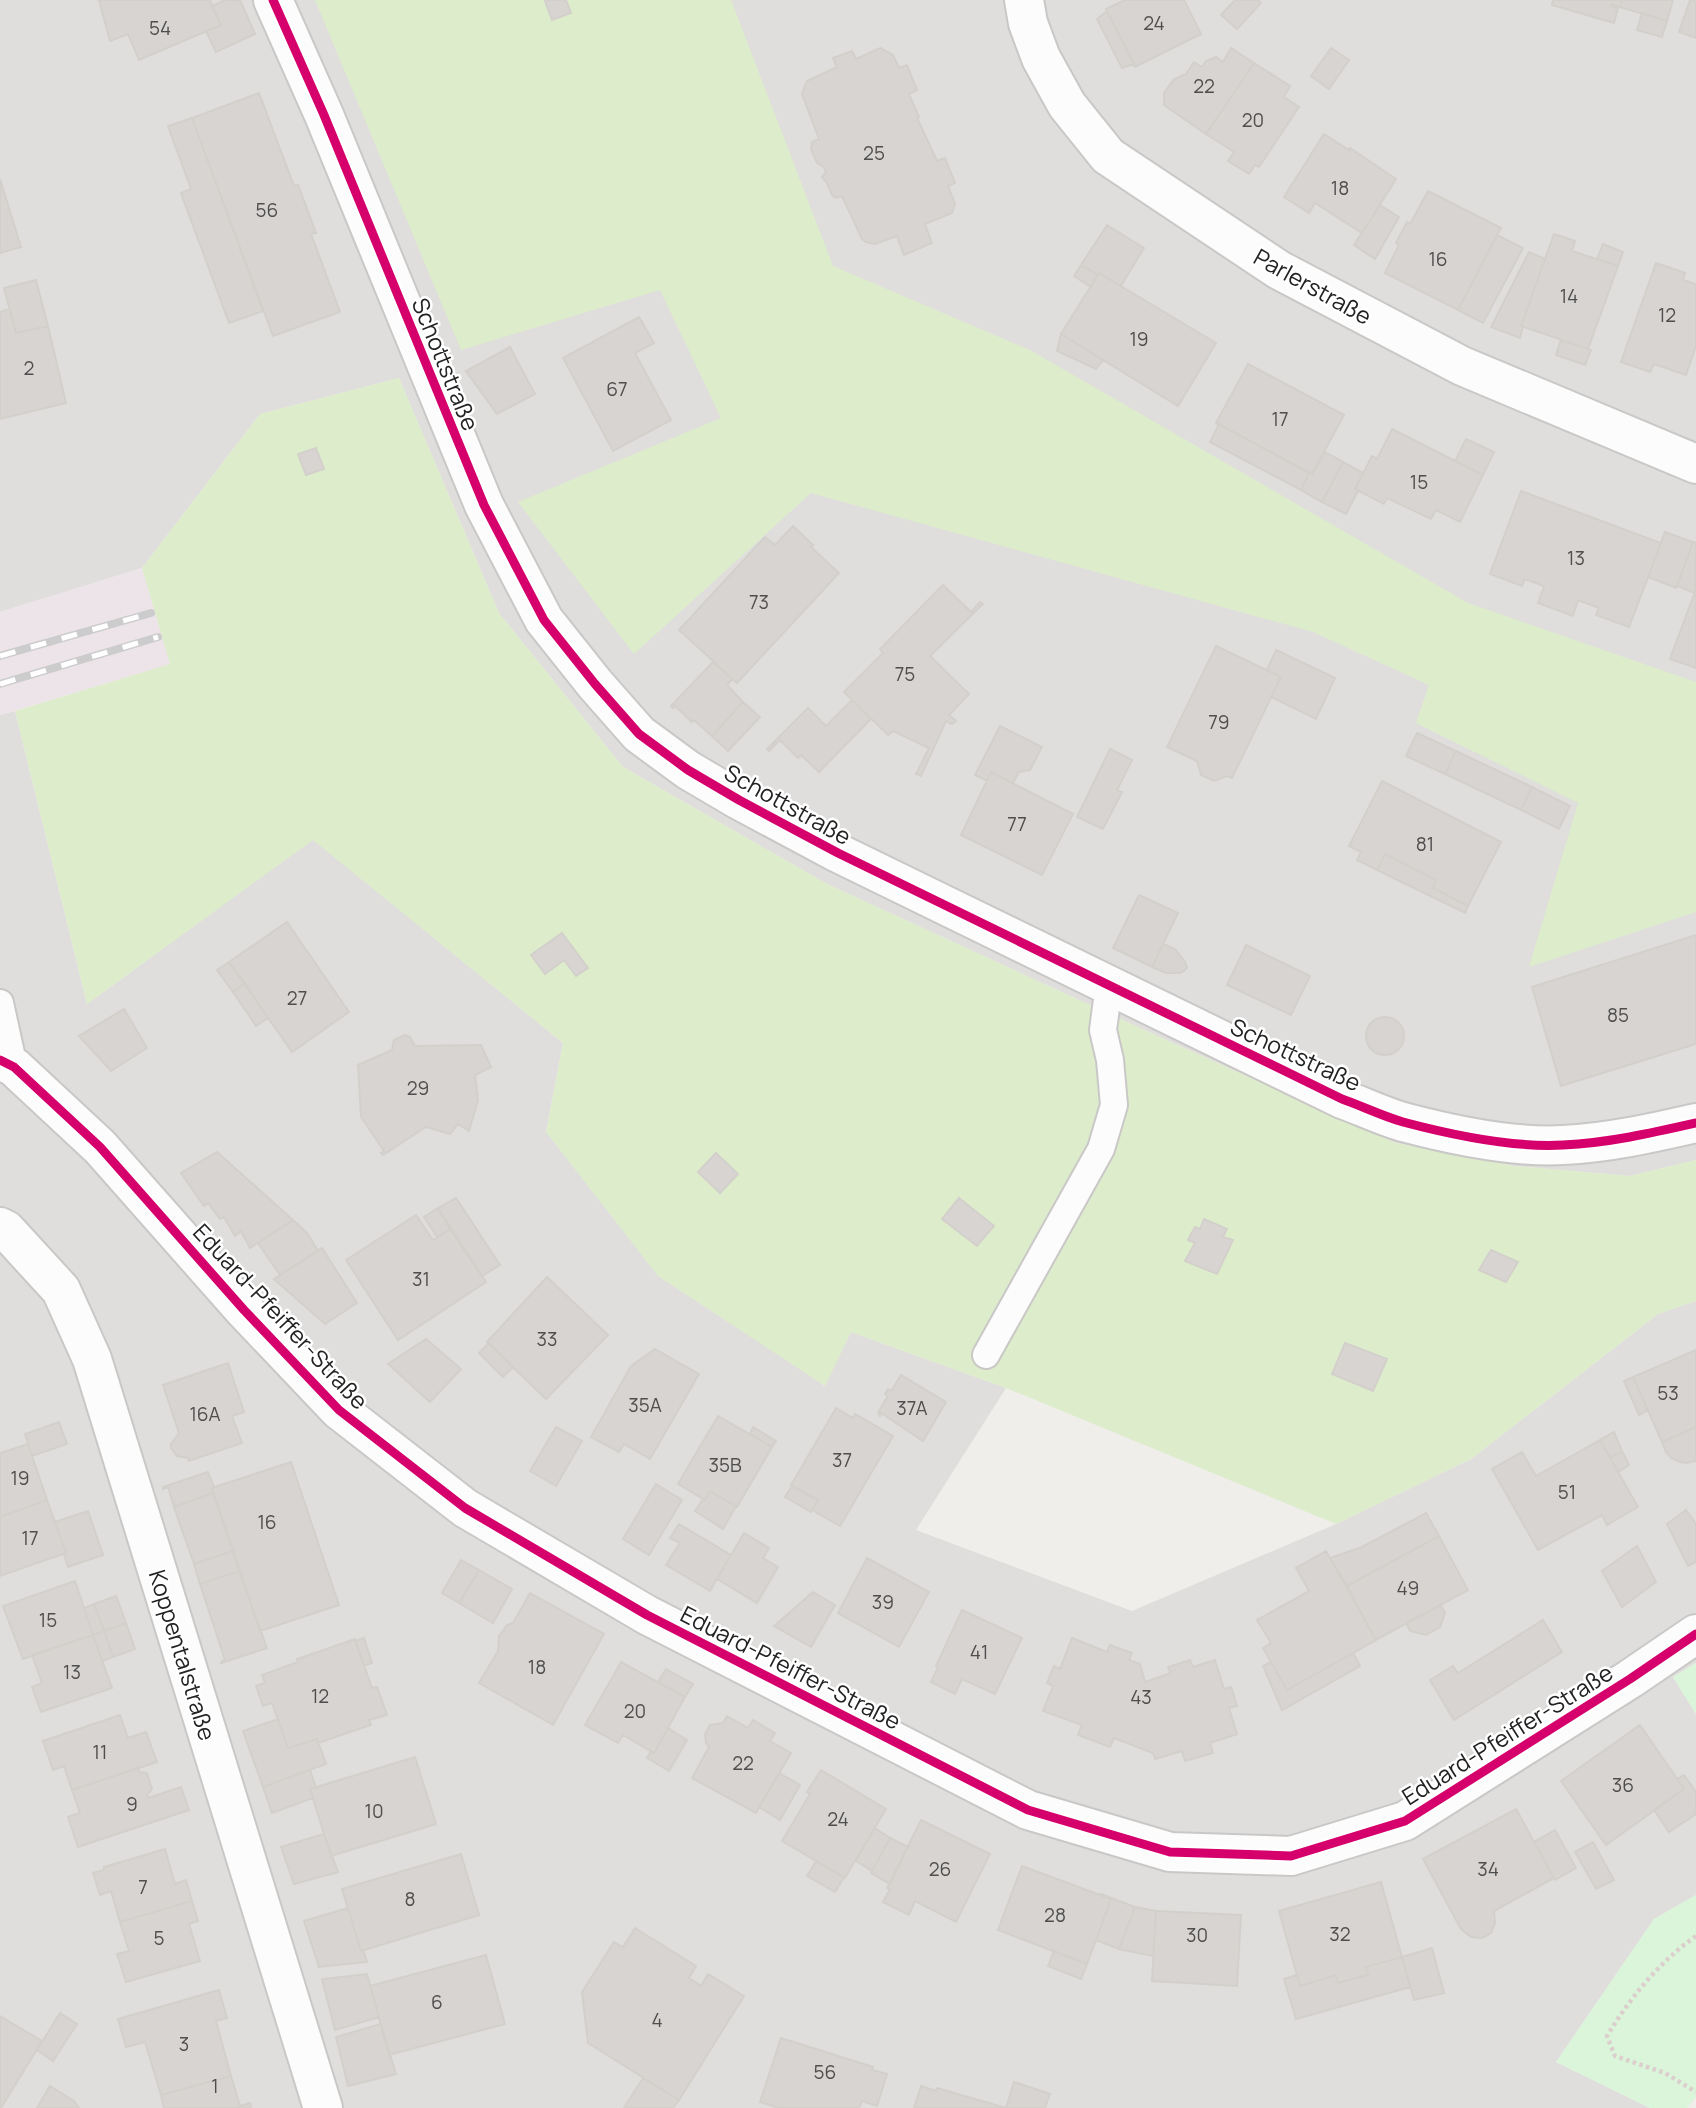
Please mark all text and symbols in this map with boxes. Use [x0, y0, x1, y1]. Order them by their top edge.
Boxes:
house number: 24 [1143, 10, 1165, 36]
house number: 54 [149, 15, 171, 41]
house number: 22 [1193, 73, 1215, 99]
house number: 20 [1242, 107, 1264, 133]
house number: 25 [863, 140, 885, 166]
house number: 18 [1331, 175, 1349, 201]
house number: 56 [256, 197, 278, 223]
street label: Parlerstraße [1248, 240, 1378, 332]
house number: 16 [1428, 246, 1448, 272]
house number: 14 [1560, 283, 1578, 309]
street label: Schottstraße [405, 293, 487, 435]
house number: 12 [1658, 302, 1676, 328]
house number: 19 [1129, 326, 1149, 352]
house number: 2 [24, 355, 34, 381]
house number: 67 [606, 376, 628, 402]
house number: 17 [1272, 406, 1288, 432]
house number: 15 [1410, 469, 1428, 495]
house number: 13 [1567, 545, 1585, 571]
house number: 73 [749, 589, 769, 615]
house number: 75 [895, 661, 915, 687]
house number: 79 [1208, 709, 1230, 735]
street label: Schottstraße [719, 756, 857, 852]
house number: 77 [1007, 811, 1027, 837]
house number: 81 [1416, 831, 1434, 857]
house number: 27 [287, 985, 307, 1011]
house number: 85 [1607, 1002, 1629, 1028]
street label: Schottstraße [1226, 1010, 1366, 1098]
house number: 29 [407, 1075, 429, 1101]
street label: Eduard-Pfeiffer-Straße [186, 1216, 376, 1416]
house number: 31 [412, 1266, 430, 1292]
house number: 33 [536, 1326, 558, 1352]
house number: 53 [1657, 1380, 1679, 1406]
house number: 35A [628, 1392, 662, 1418]
house number: 37A [896, 1395, 928, 1421]
house number: 16A [189, 1401, 221, 1427]
house number: 37 [832, 1447, 852, 1473]
house number: 35B [708, 1452, 742, 1478]
house number: 19 [10, 1465, 30, 1491]
house number: 51 [1558, 1479, 1576, 1505]
house number: 16 [257, 1509, 277, 1535]
house number: 17 [22, 1525, 38, 1551]
street label: Koppentalstraße [142, 1566, 224, 1744]
house number: 49 [1397, 1575, 1419, 1601]
house number: 39 [872, 1589, 894, 1615]
street label: Eduard-Pfeiffer-Straße [675, 1598, 907, 1736]
house number: 15 [39, 1607, 57, 1633]
house number: 41 [970, 1639, 988, 1665]
house number: 18 [528, 1654, 546, 1680]
street label: Eduard-Pfeiffer-Straße [1395, 1656, 1619, 1812]
house number: 13 [63, 1659, 81, 1685]
house number: 12 [311, 1683, 329, 1709]
house number: 43 [1130, 1684, 1152, 1710]
house number: 20 [624, 1698, 646, 1724]
house number: 11 [93, 1739, 107, 1765]
house number: 22 [732, 1750, 754, 1776]
house number: 36 [1612, 1772, 1634, 1798]
house number: 9 [126, 1791, 138, 1817]
house number: 10 [364, 1798, 384, 1824]
house number: 24 [827, 1806, 849, 1832]
house number: 26 [929, 1856, 951, 1882]
house number: 34 [1477, 1856, 1499, 1882]
house number: 7 [138, 1874, 148, 1900]
house number: 8 [404, 1886, 416, 1912]
house number: 28 [1044, 1902, 1066, 1928]
house number: 32 [1329, 1921, 1351, 1947]
house number: 30 [1186, 1922, 1208, 1948]
house number: 5 [154, 1925, 165, 1951]
house number: 6 [431, 1989, 443, 2015]
house number: 4 [651, 2007, 663, 2033]
house number: 3 [179, 2031, 189, 2057]
house number: 56 [814, 2059, 836, 2085]
house number: 1 [211, 2073, 219, 2099]

